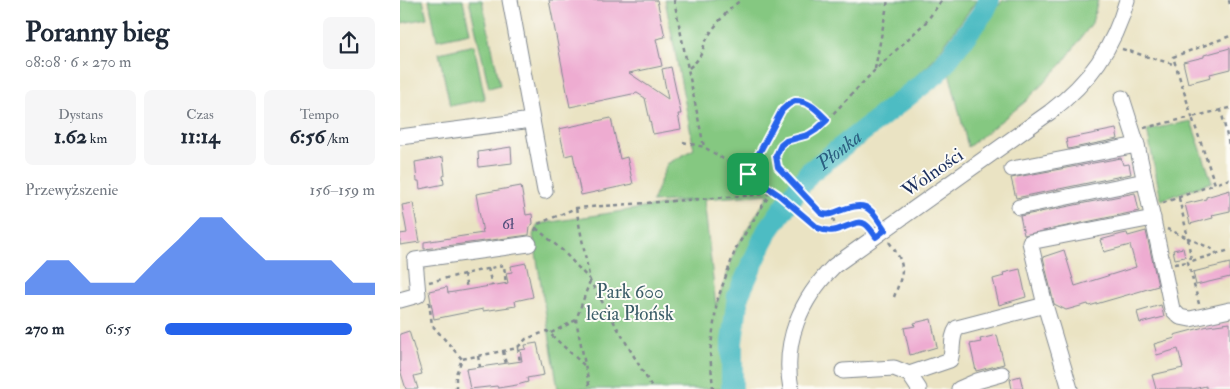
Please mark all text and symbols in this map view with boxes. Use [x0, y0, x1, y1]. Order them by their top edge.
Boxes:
text: Poranny bieg [25, 15, 169, 50]
button: share [323, 17, 375, 69]
text: 08:08 · 6 × 270 m [25, 52, 131, 72]
text: Dystans [58, 106, 103, 123]
text: Czas [186, 106, 214, 123]
text: Tempo [300, 106, 339, 123]
text: 1.62 [54, 123, 87, 150]
text: 11:14 [180, 123, 220, 150]
text: 6:56 [290, 123, 325, 150]
water label: Płonka [810, 124, 867, 176]
text: km [87, 130, 107, 147]
text: /km [325, 130, 349, 147]
street label: Wolności [896, 143, 968, 203]
pin [727, 153, 769, 195]
icon: arrive [734, 160, 762, 188]
text: Przewyższenie [25, 180, 118, 200]
text: 156–159 m [310, 180, 375, 200]
house number: 6ł [502, 214, 515, 234]
park label: Park 600 lecia Płońsk [586, 280, 674, 326]
text: 270 m [25, 319, 64, 339]
text: 6:55 [105, 319, 131, 339]

